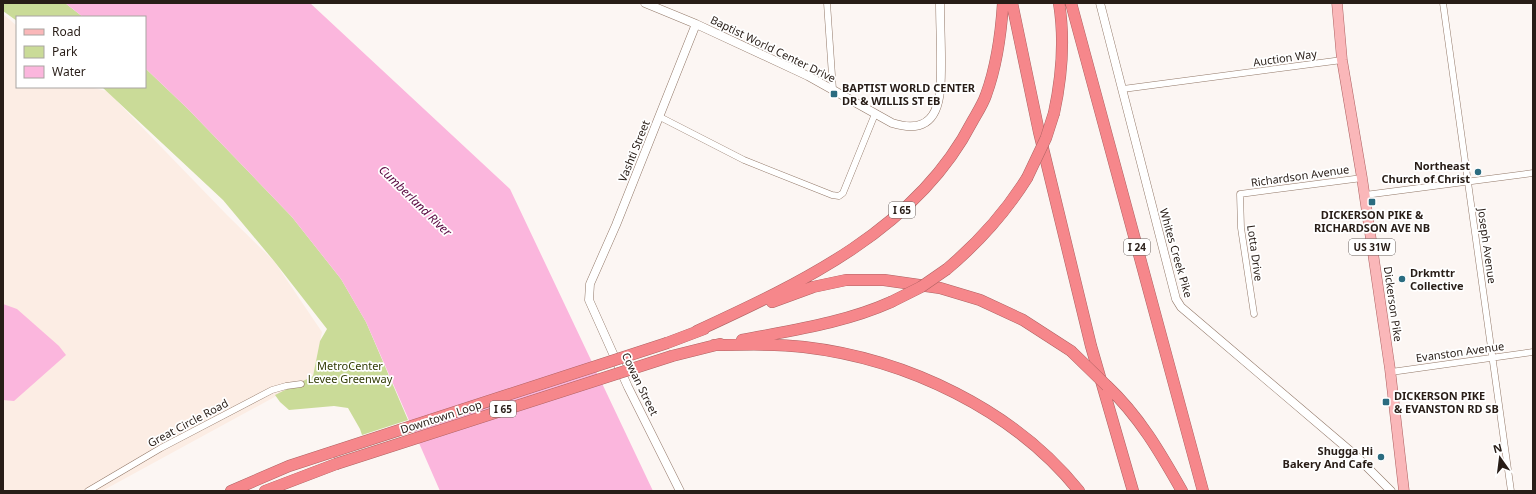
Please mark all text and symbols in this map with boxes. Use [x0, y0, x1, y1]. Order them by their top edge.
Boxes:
street label: Baptist World Center Drive [708, 12, 838, 85]
legend [16, 16, 146, 88]
text: Road [52, 23, 81, 40]
text: Park [52, 43, 78, 60]
street label: Auction Way [1252, 46, 1318, 69]
text: Water [52, 63, 86, 80]
place label: BAPTIST WORLD CENTER DR & WILLIS ST EB [842, 80, 976, 108]
marker: BAPTIST WORLD CENTER DR & WILLIS ST EB [829, 89, 839, 99]
street label: Vashti Street [614, 118, 653, 184]
place label: Northeast Church of Christ [1382, 158, 1470, 186]
water label: Cumberland River [375, 161, 456, 241]
street label: Richardson Avenue [1250, 161, 1350, 190]
marker: Northeast Church of Christ [1473, 167, 1483, 177]
marker: DICKERSON PIKE & RICHARDSON AVE NB [1367, 197, 1377, 207]
road number: I 65 [889, 202, 915, 218]
street label: Whites Creek Pike [1157, 206, 1196, 299]
street label: Joseph Avenue [1475, 206, 1500, 285]
place label: DICKERSON PIKE & RICHARDSON AVE NB [1314, 207, 1430, 235]
street label: Lotta Drive [1244, 224, 1267, 282]
road number: I 24 [1124, 239, 1150, 255]
road number: US 31W [1349, 239, 1395, 255]
street label: Dickerson Pike [1381, 265, 1406, 343]
place label: Drkmttr Collective [1410, 265, 1464, 293]
marker: Drkmttr Collective [1397, 274, 1407, 284]
street label: Evanston Avenue [1415, 338, 1505, 365]
street label: Cowan Street [619, 350, 662, 418]
park label: MetroCenter Levee Greenway [308, 358, 393, 386]
place label: DICKERSON PIKE & EVANSTON RD SB [1394, 388, 1499, 416]
street label: Great Circle Road [145, 395, 231, 450]
street label: Downtown Loop [398, 396, 484, 437]
marker: DICKERSON PIKE & EVANSTON RD SB [1381, 397, 1391, 407]
road number: I 65 [490, 401, 516, 417]
north arrow [1480, 438, 1520, 478]
text: N [1491, 439, 1504, 456]
place label: Shugga Hi Bakery And Cafe [1283, 443, 1373, 471]
marker: Shugga Hi Bakery And Cafe [1376, 452, 1386, 462]

